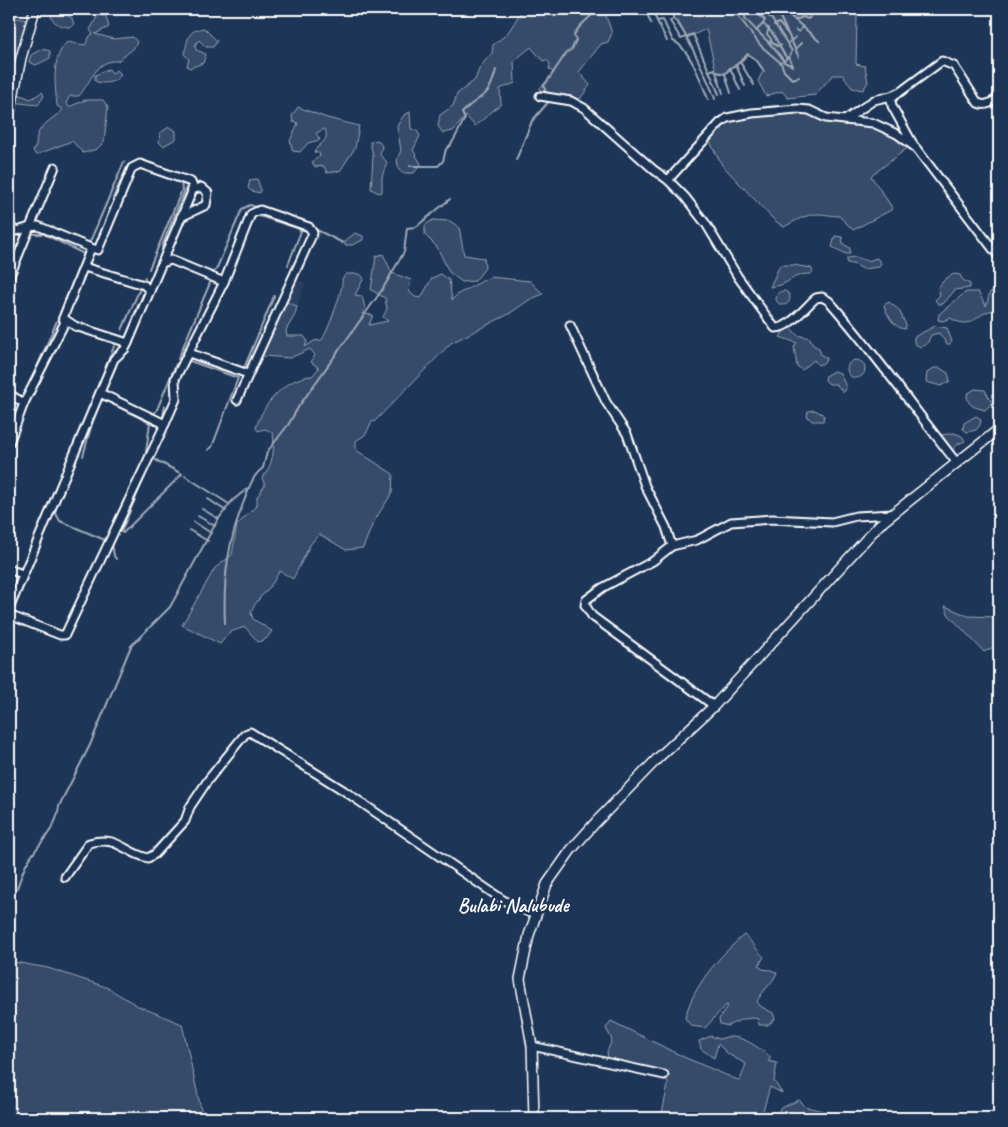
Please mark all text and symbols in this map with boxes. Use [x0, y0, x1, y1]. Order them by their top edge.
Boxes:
district label: Bulabi Nalubude [458, 893, 571, 918]

